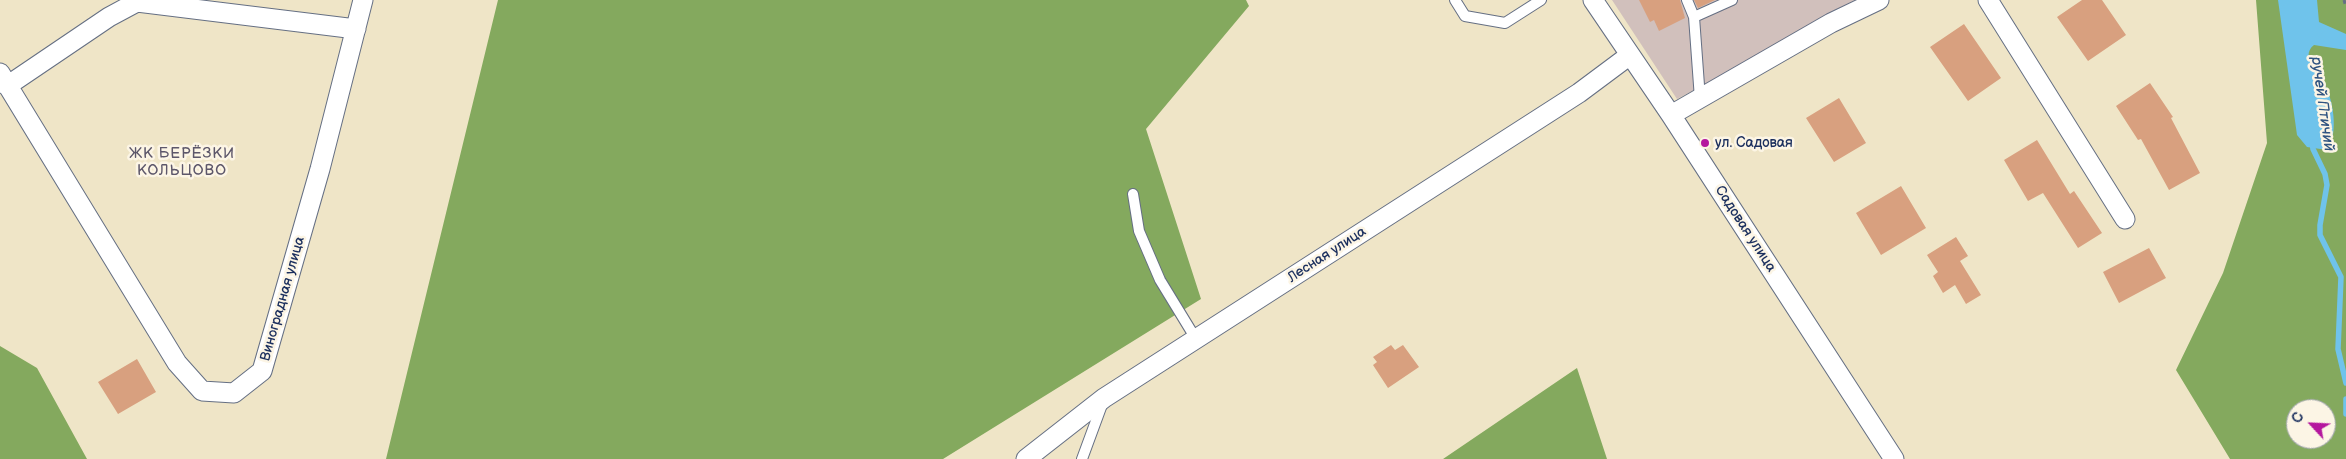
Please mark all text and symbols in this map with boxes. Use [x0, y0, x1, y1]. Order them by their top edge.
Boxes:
water label: ручей Птичий [2306, 56, 2338, 152]
place label: ул. Садовая [1715, 135, 1793, 151]
marker: ул. Садовая [1699, 137, 1711, 149]
district label: ЖК БЕРЁЗКИ КОЛЬЦОВО [128, 145, 236, 180]
street label: Садовая улица [1711, 183, 1779, 275]
street label: Лесная улица [1285, 223, 1369, 287]
street label: Виноградная улица [257, 235, 309, 363]
north arrow [2286, 399, 2336, 449]
text: С [2288, 410, 2308, 426]

